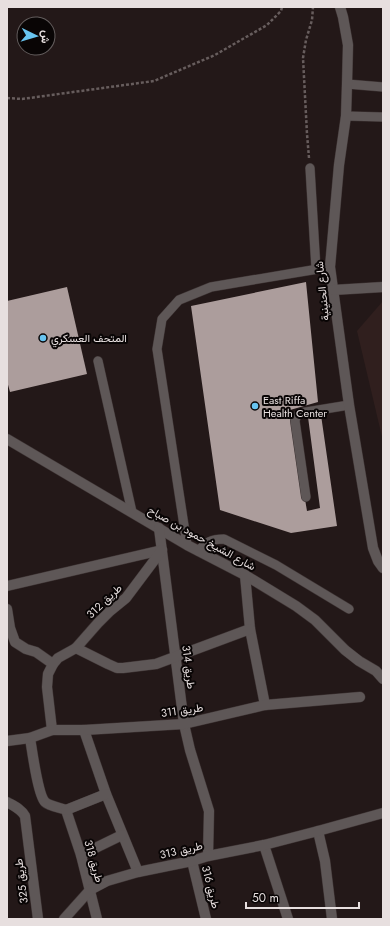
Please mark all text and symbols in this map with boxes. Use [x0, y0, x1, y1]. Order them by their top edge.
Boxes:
north arrow [16, 16, 56, 56]
text: ش [37, 30, 55, 44]
street label: شارع الحنينية [311, 260, 333, 322]
place label: المتحف العسكري [51, 330, 127, 348]
marker: المتحف العسكري [38, 333, 48, 343]
place label: East Riffa Health Center [263, 392, 327, 421]
marker: East Riffa Health Center [250, 401, 260, 411]
street label: شارع الشيخ حمود بن صباح [145, 502, 259, 574]
street label: طريق 312 [83, 580, 125, 622]
street label: طريق 314 [178, 644, 200, 690]
street label: طريق 311 [160, 699, 204, 721]
street label: طريق 313 [158, 837, 204, 863]
street label: طريق 318 [80, 838, 108, 884]
street label: طريق 325 [10, 858, 32, 904]
street label: طريق 316 [198, 864, 224, 910]
scale bar [246, 884, 359, 910]
text: 50 m [252, 889, 279, 907]

